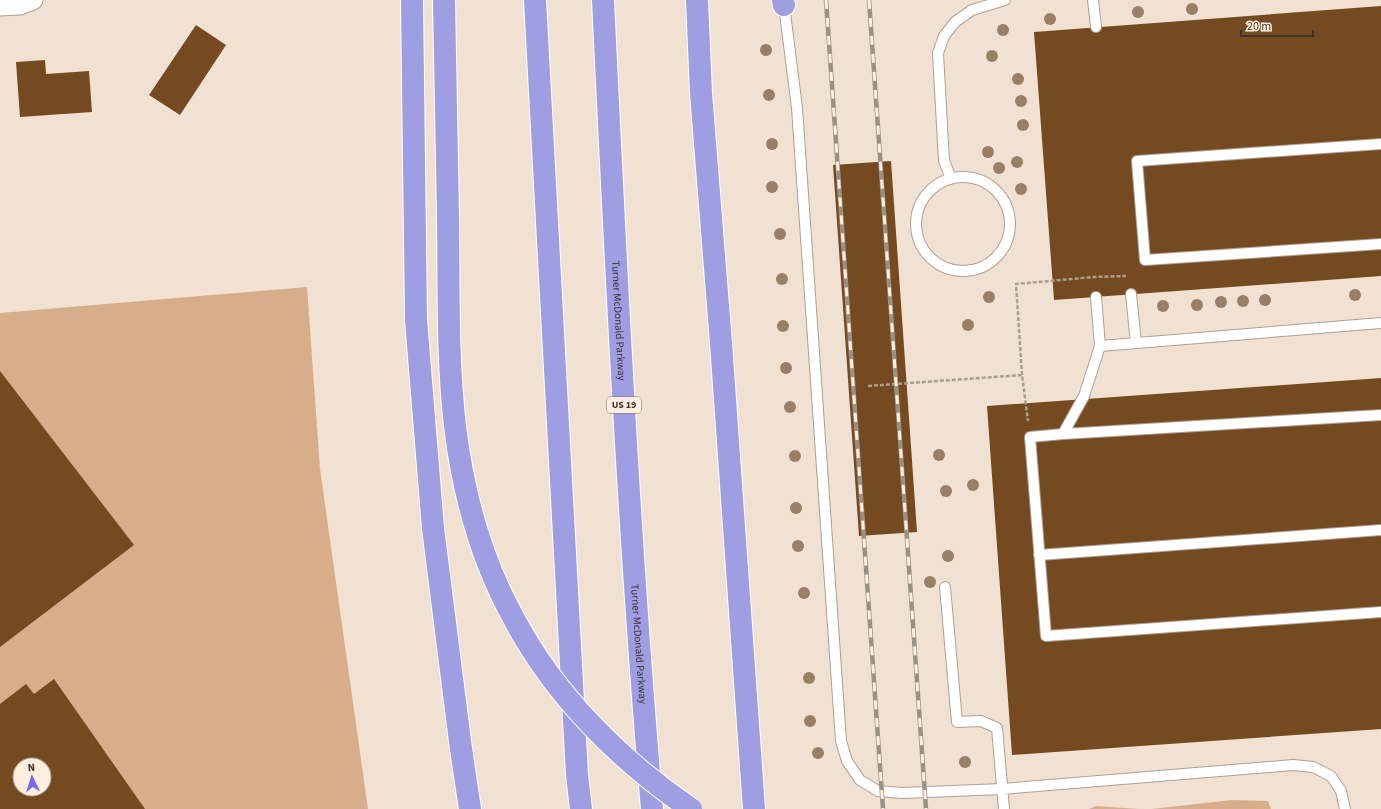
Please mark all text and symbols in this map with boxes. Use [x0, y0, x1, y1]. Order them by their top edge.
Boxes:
scale bar [1241, 12, 1313, 38]
text: 20 m [1247, 18, 1271, 35]
street label: Turner McDonald Parkway [608, 260, 630, 381]
road number: US 19 [607, 397, 641, 413]
street label: Turner McDonald Parkway [627, 583, 651, 705]
north arrow [12, 757, 52, 797]
text: N [27, 760, 36, 775]

